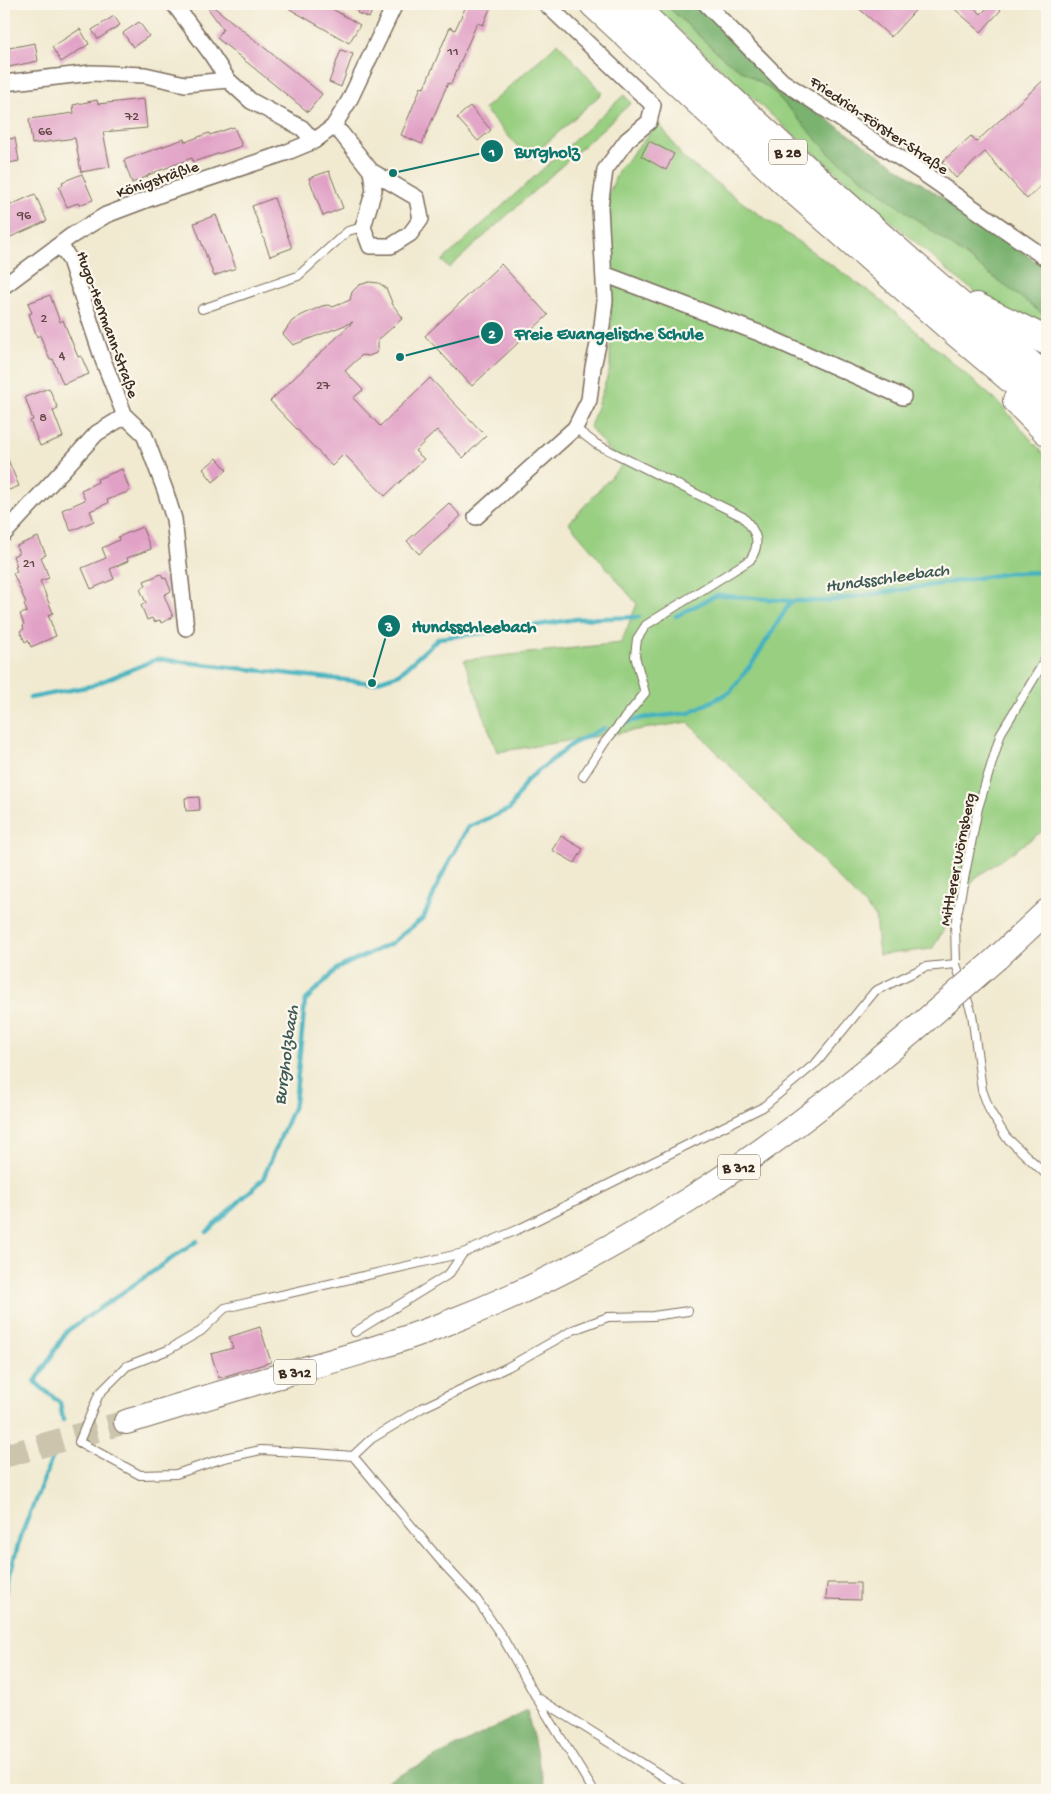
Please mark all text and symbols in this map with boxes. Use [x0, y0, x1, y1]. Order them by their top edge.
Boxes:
house number: 11 [446, 44, 459, 61]
street label: Friedrich-Förster-Straße [804, 73, 952, 181]
house number: 72 [124, 109, 139, 126]
house number: 66 [38, 124, 53, 141]
callout: Burgholz [480, 134, 590, 167]
road number: B 28 [769, 140, 807, 164]
text: Burgholz [513, 143, 581, 164]
text: 1 [488, 144, 495, 162]
street label: Königsträßle [115, 158, 202, 204]
house number: 96 [16, 208, 32, 225]
street label: Hugo-Herrmann-Straße [70, 249, 141, 402]
house number: 2 [41, 311, 48, 328]
callout: Freie Evangelische Schule [479, 316, 714, 349]
text: Freie Evangelische Schule [513, 325, 704, 346]
text: 2 [488, 326, 496, 344]
house number: 4 [59, 348, 66, 365]
house number: 27 [316, 378, 331, 395]
house number: 8 [39, 410, 47, 427]
house number: 21 [23, 556, 35, 573]
water label: Hundsschleebach [824, 560, 951, 599]
callout: Hundsschleebach [376, 609, 546, 642]
text: Hundsschleebach [412, 618, 537, 639]
text: 3 [384, 619, 393, 637]
street label: Mittlerer Wörnsberg [937, 791, 982, 928]
water label: Burgholzbach [270, 1004, 305, 1107]
road number: B 312 [718, 1154, 760, 1180]
road number: B 312 [274, 1360, 316, 1384]

